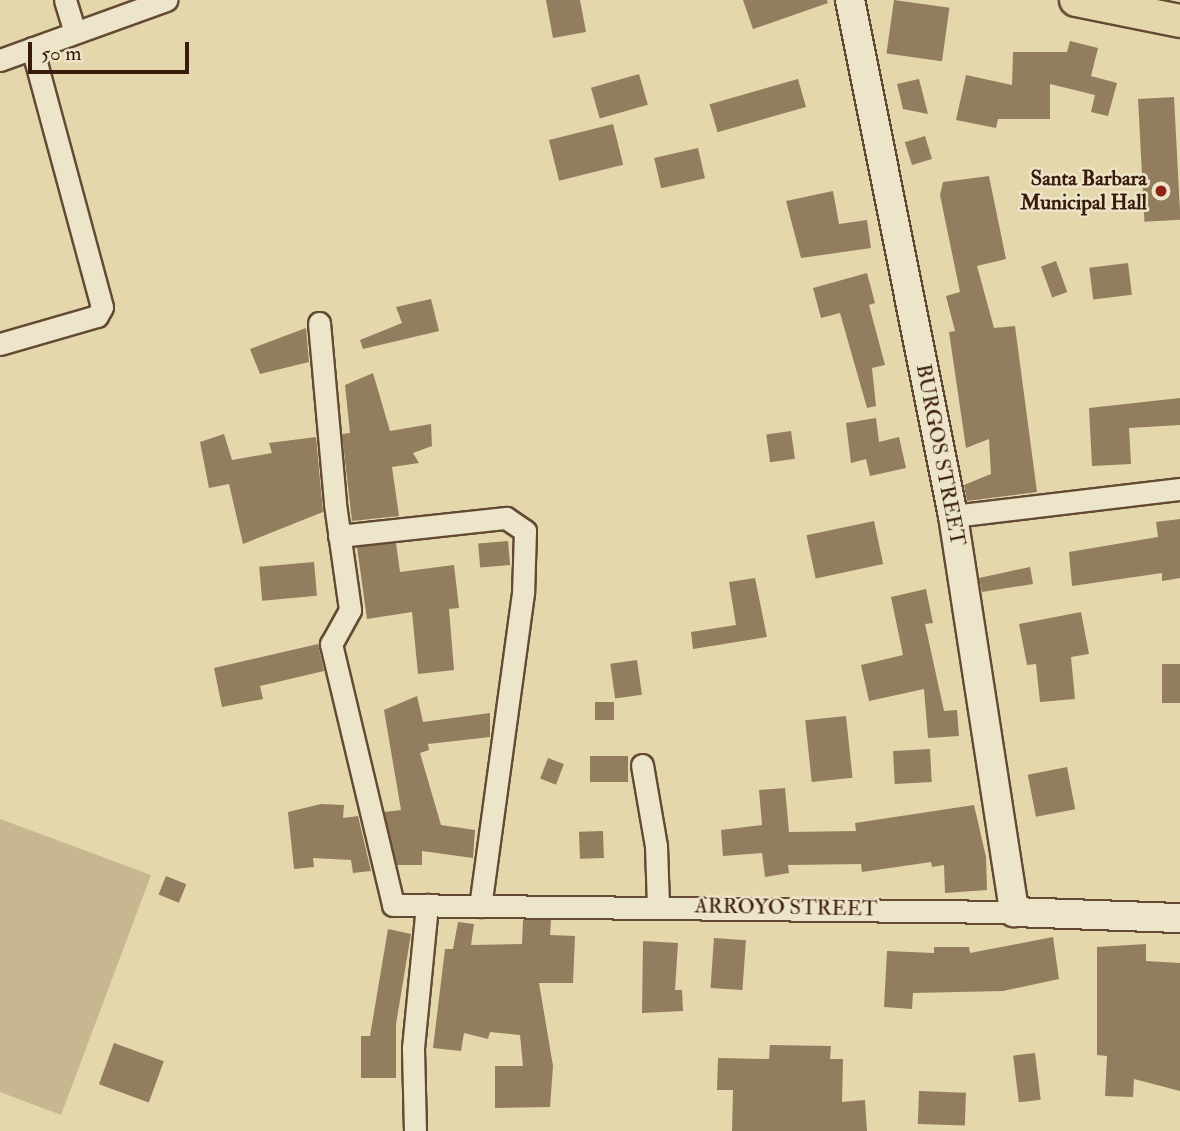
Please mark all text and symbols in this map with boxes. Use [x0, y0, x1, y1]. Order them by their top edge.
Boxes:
scale bar [32, 28, 192, 72]
text: 50 m [41, 40, 82, 67]
place label: Santa Barbara Municipal Hall [1020, 166, 1147, 216]
marker: Santa Barbara Municipal Hall [1153, 183, 1169, 199]
street label: BURGOS STREET [910, 362, 970, 548]
street label: ARROYO STREET [694, 894, 878, 922]

